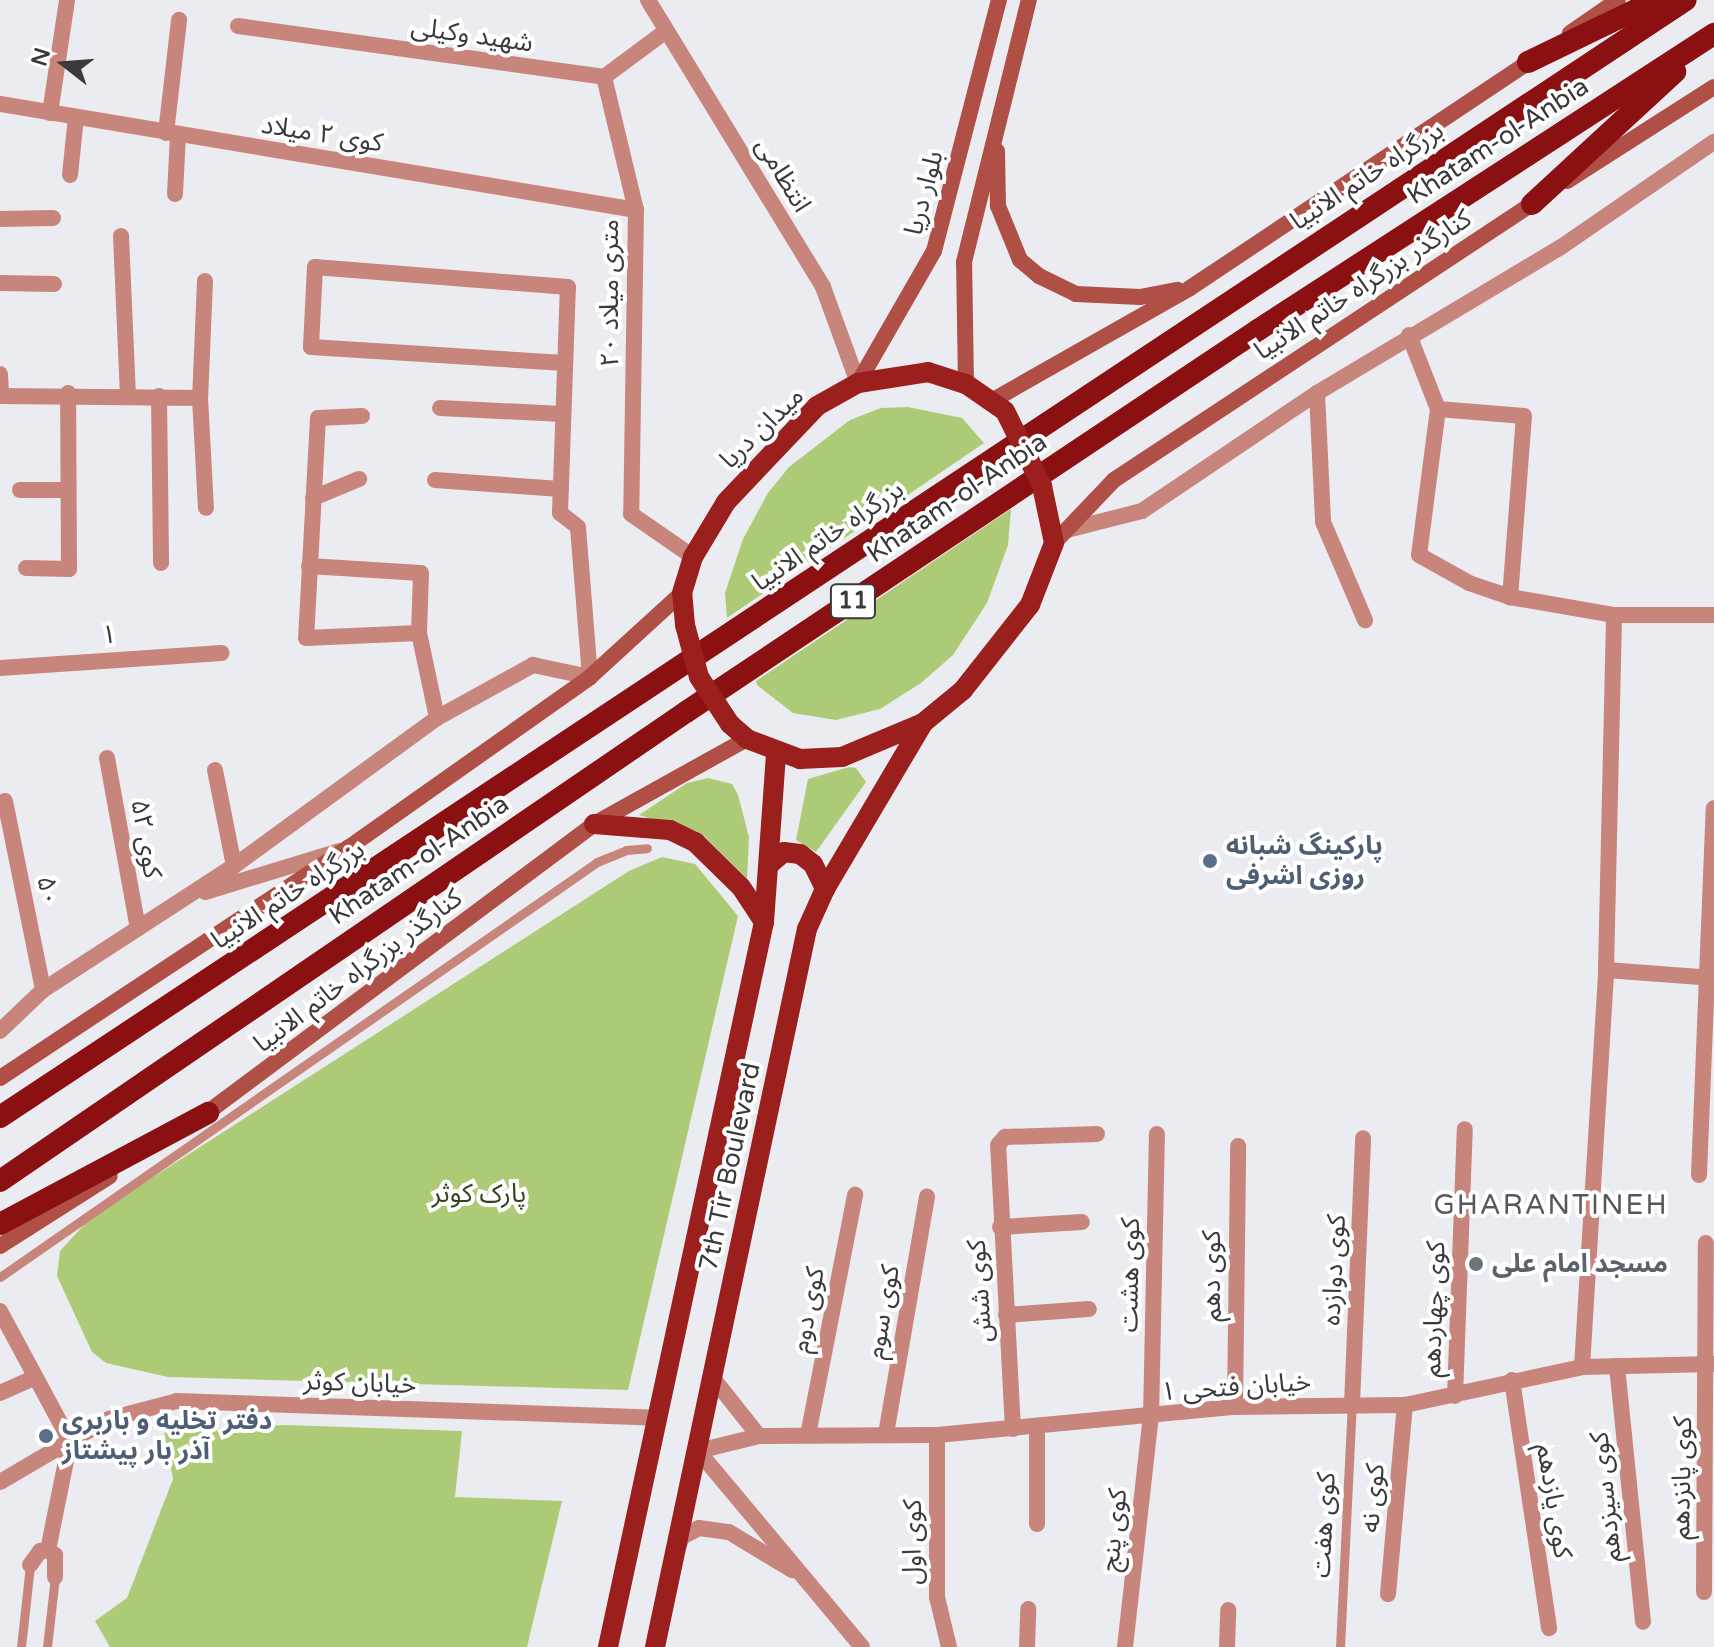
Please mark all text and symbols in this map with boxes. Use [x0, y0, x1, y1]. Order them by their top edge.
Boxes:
street label: شهید وکیلی [409, 11, 535, 59]
north arrow [24, 24, 104, 104]
text: N [26, 45, 56, 69]
street label: Khatam-ol-Anbia [1401, 71, 1595, 211]
street label: کوی ۲ میلاد [259, 109, 385, 159]
street label: بزرگراه خاتم الانبیا [1285, 115, 1449, 237]
street label: انتظامی [749, 132, 817, 218]
street label: بلوار دریا [898, 147, 950, 239]
street label: کنارگذر بزرگراه خاتم الانبیا [1249, 203, 1477, 367]
street label: ۲۰ متری میلاد [594, 219, 626, 367]
street label: میدان دریا [714, 381, 810, 475]
street label: Khatam-ol-Anbia [861, 426, 1053, 570]
street label: بزرگراه خاتم الانبیا [746, 474, 910, 598]
road number: 11 [829, 581, 877, 621]
street label: ۱ [101, 619, 117, 651]
street label: Khatam-ol-Anbia [323, 788, 515, 932]
street label: کوی ۵۲ [124, 797, 168, 881]
place label: پارکینگ شبانه روزی اشرفی [1226, 830, 1383, 892]
street label: بزرگراه خاتم الانبیا [206, 834, 370, 956]
marker: پارکینگ شبانه روزی اشرفی [1201, 852, 1219, 870]
street label: ۵۰ [30, 873, 66, 909]
street label: کنارگذر بزرگراه خاتم الانبیا [248, 883, 468, 1059]
street label: 7th Tir Boulevard [693, 1060, 767, 1274]
park label: پارک کوثر [432, 1178, 526, 1210]
district label: GHARANTINEH [1433, 1188, 1669, 1222]
street label: کوی دوازده [1316, 1214, 1352, 1326]
street label: کوی هشت [1113, 1217, 1147, 1333]
street label: کوی دهم [1196, 1230, 1228, 1322]
street label: کوی شش [961, 1239, 999, 1343]
street label: کوی چهاردهم [1416, 1240, 1452, 1378]
place label: مسجد امام علی [1492, 1248, 1668, 1280]
marker: مسجد امام علی [1467, 1255, 1485, 1273]
street label: کوی سوم [859, 1263, 907, 1361]
street label: کوی دوم [784, 1265, 832, 1355]
street label: خیابان کوثر [303, 1365, 417, 1401]
street label: خیابان فتحی ۱ [1160, 1366, 1312, 1408]
place label: دفتر تخلیه و باربری آذر بار پیشتاز [62, 1405, 272, 1466]
street label: کوی پانزدهم [1665, 1416, 1699, 1540]
marker: دفتر تخلیه و باربری آذر بار پیشتاز [37, 1427, 55, 1445]
street label: کوی سیزدهم [1584, 1430, 1628, 1564]
street label: کوی یازدهم [1530, 1441, 1578, 1561]
street label: کوی نه [1354, 1462, 1392, 1534]
street label: کوی هفت [1306, 1471, 1342, 1579]
street label: کوی پنج [1094, 1487, 1134, 1573]
street label: کوی اول [897, 1499, 929, 1585]

